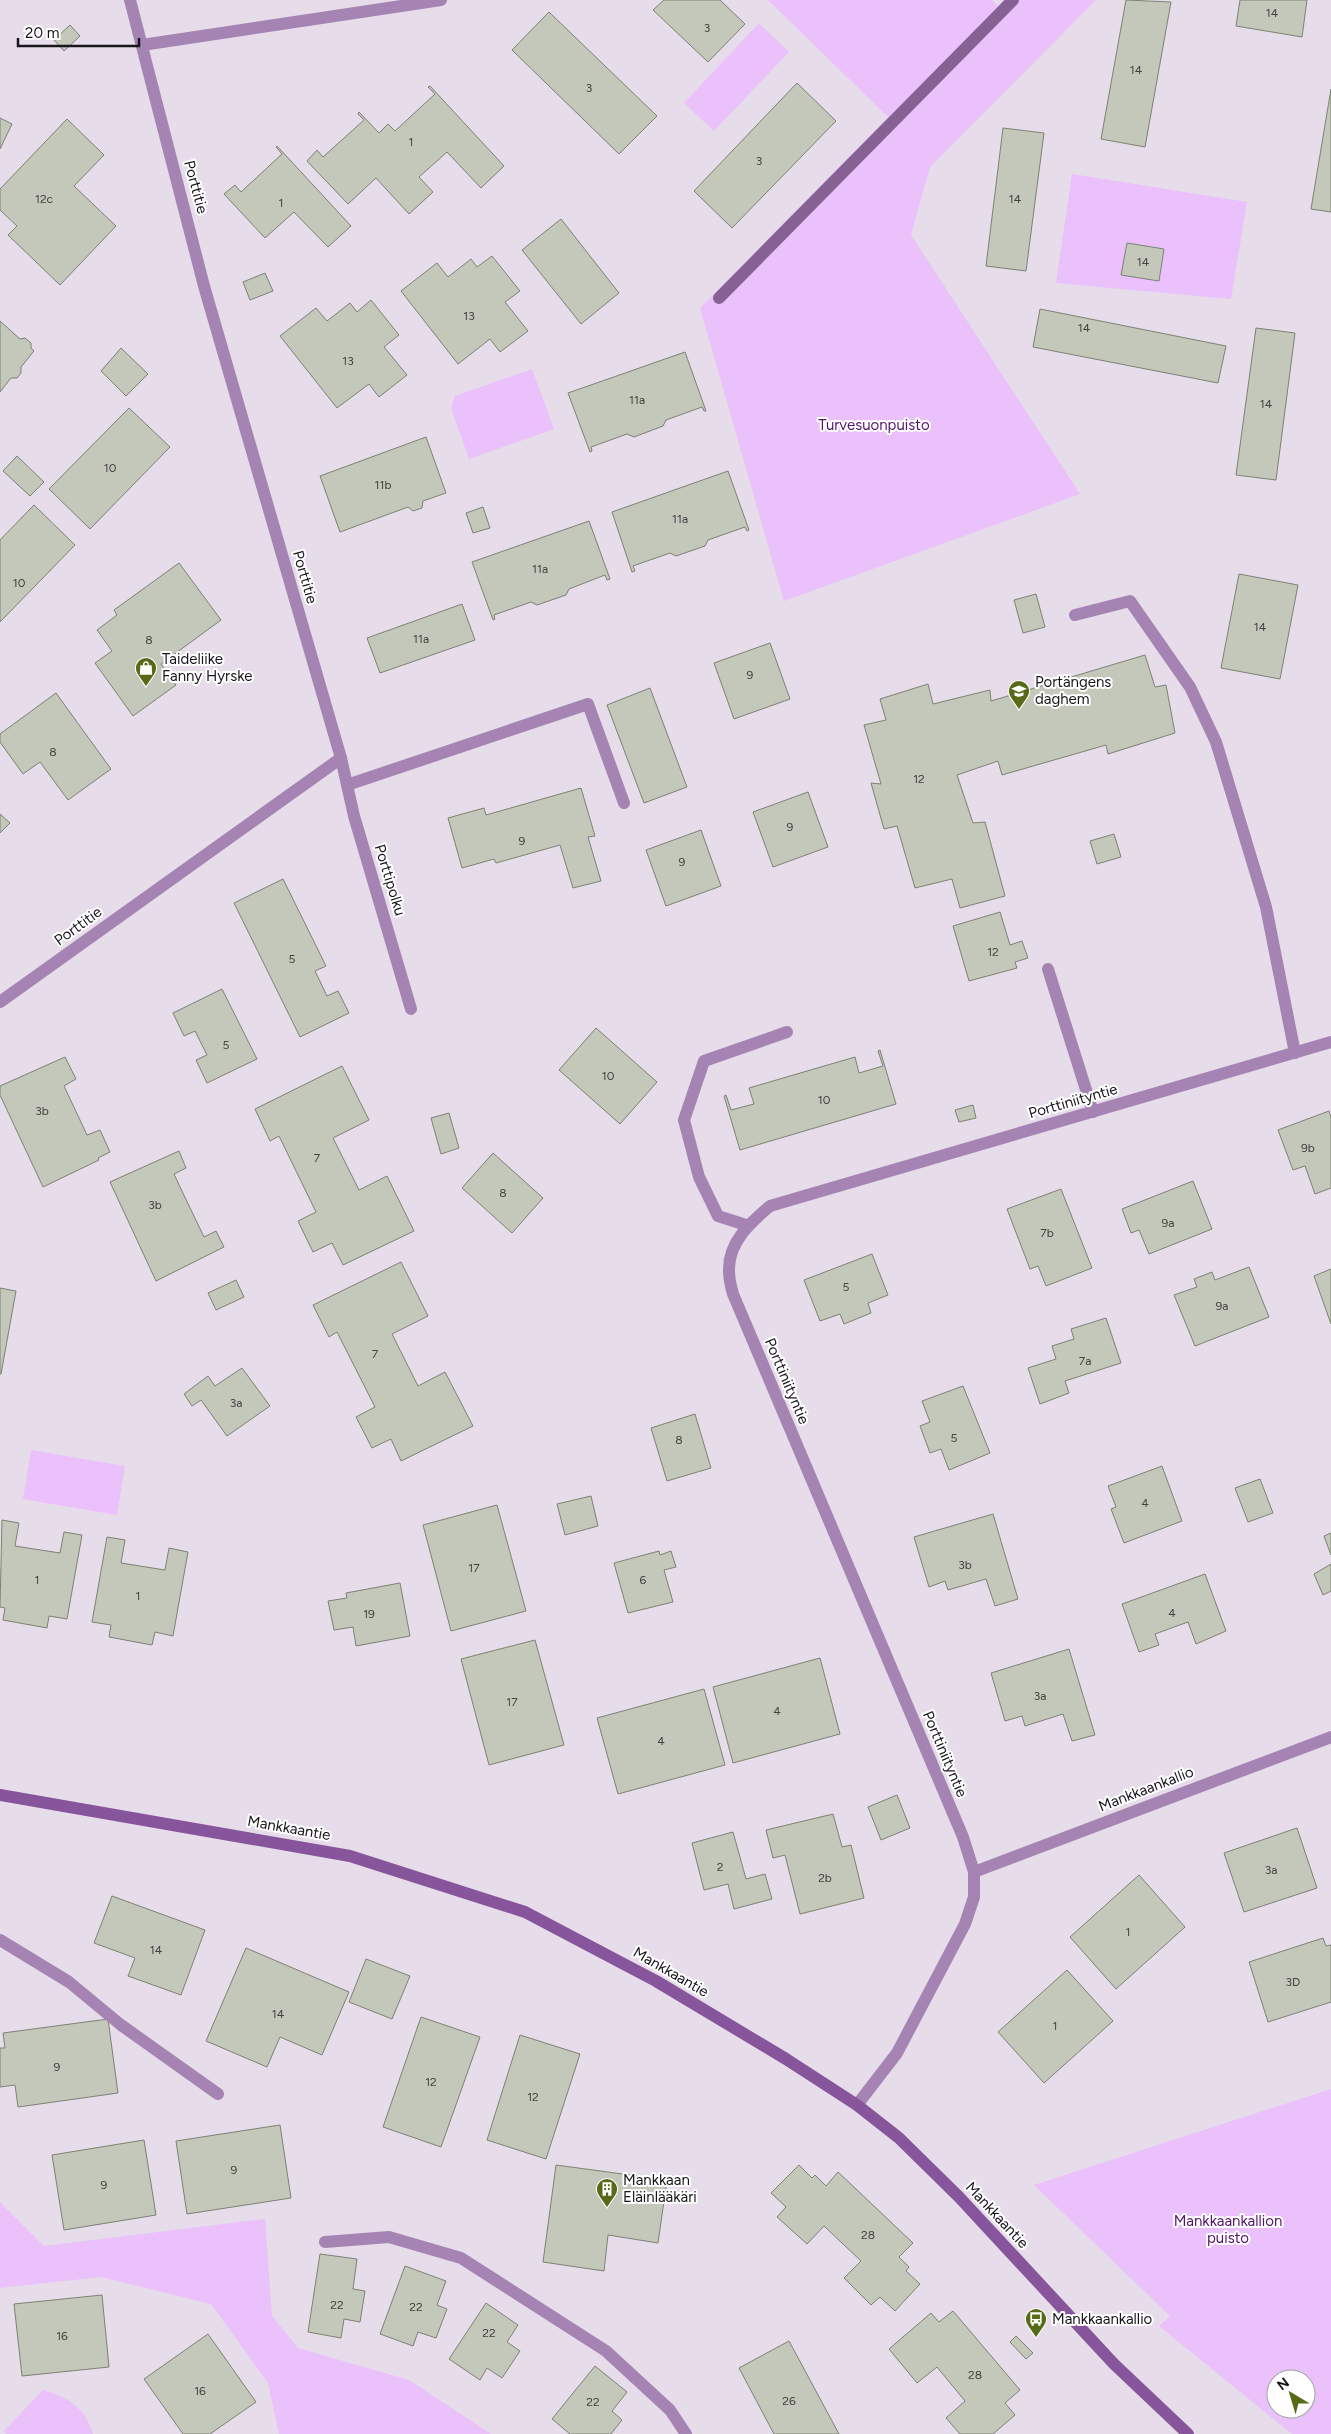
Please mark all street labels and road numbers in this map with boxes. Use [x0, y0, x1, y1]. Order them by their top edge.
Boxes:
street label: Porttitie [180, 158, 212, 216]
street label: Porttitie [289, 548, 321, 606]
street label: Porttipolku [371, 842, 409, 918]
street label: Porttitie [51, 903, 105, 949]
street label: Porttiniityntie [1026, 1080, 1120, 1122]
street label: Porttiniityntie [761, 1335, 813, 1427]
street label: Porttiniityntie [919, 1708, 971, 1800]
street label: Mankkaankallio [1096, 1763, 1196, 1815]
street label: Mankkaantie [246, 1812, 332, 1844]
street label: Mankkaantie [630, 1943, 712, 2001]
street label: Mankkaantie [962, 2178, 1032, 2252]

